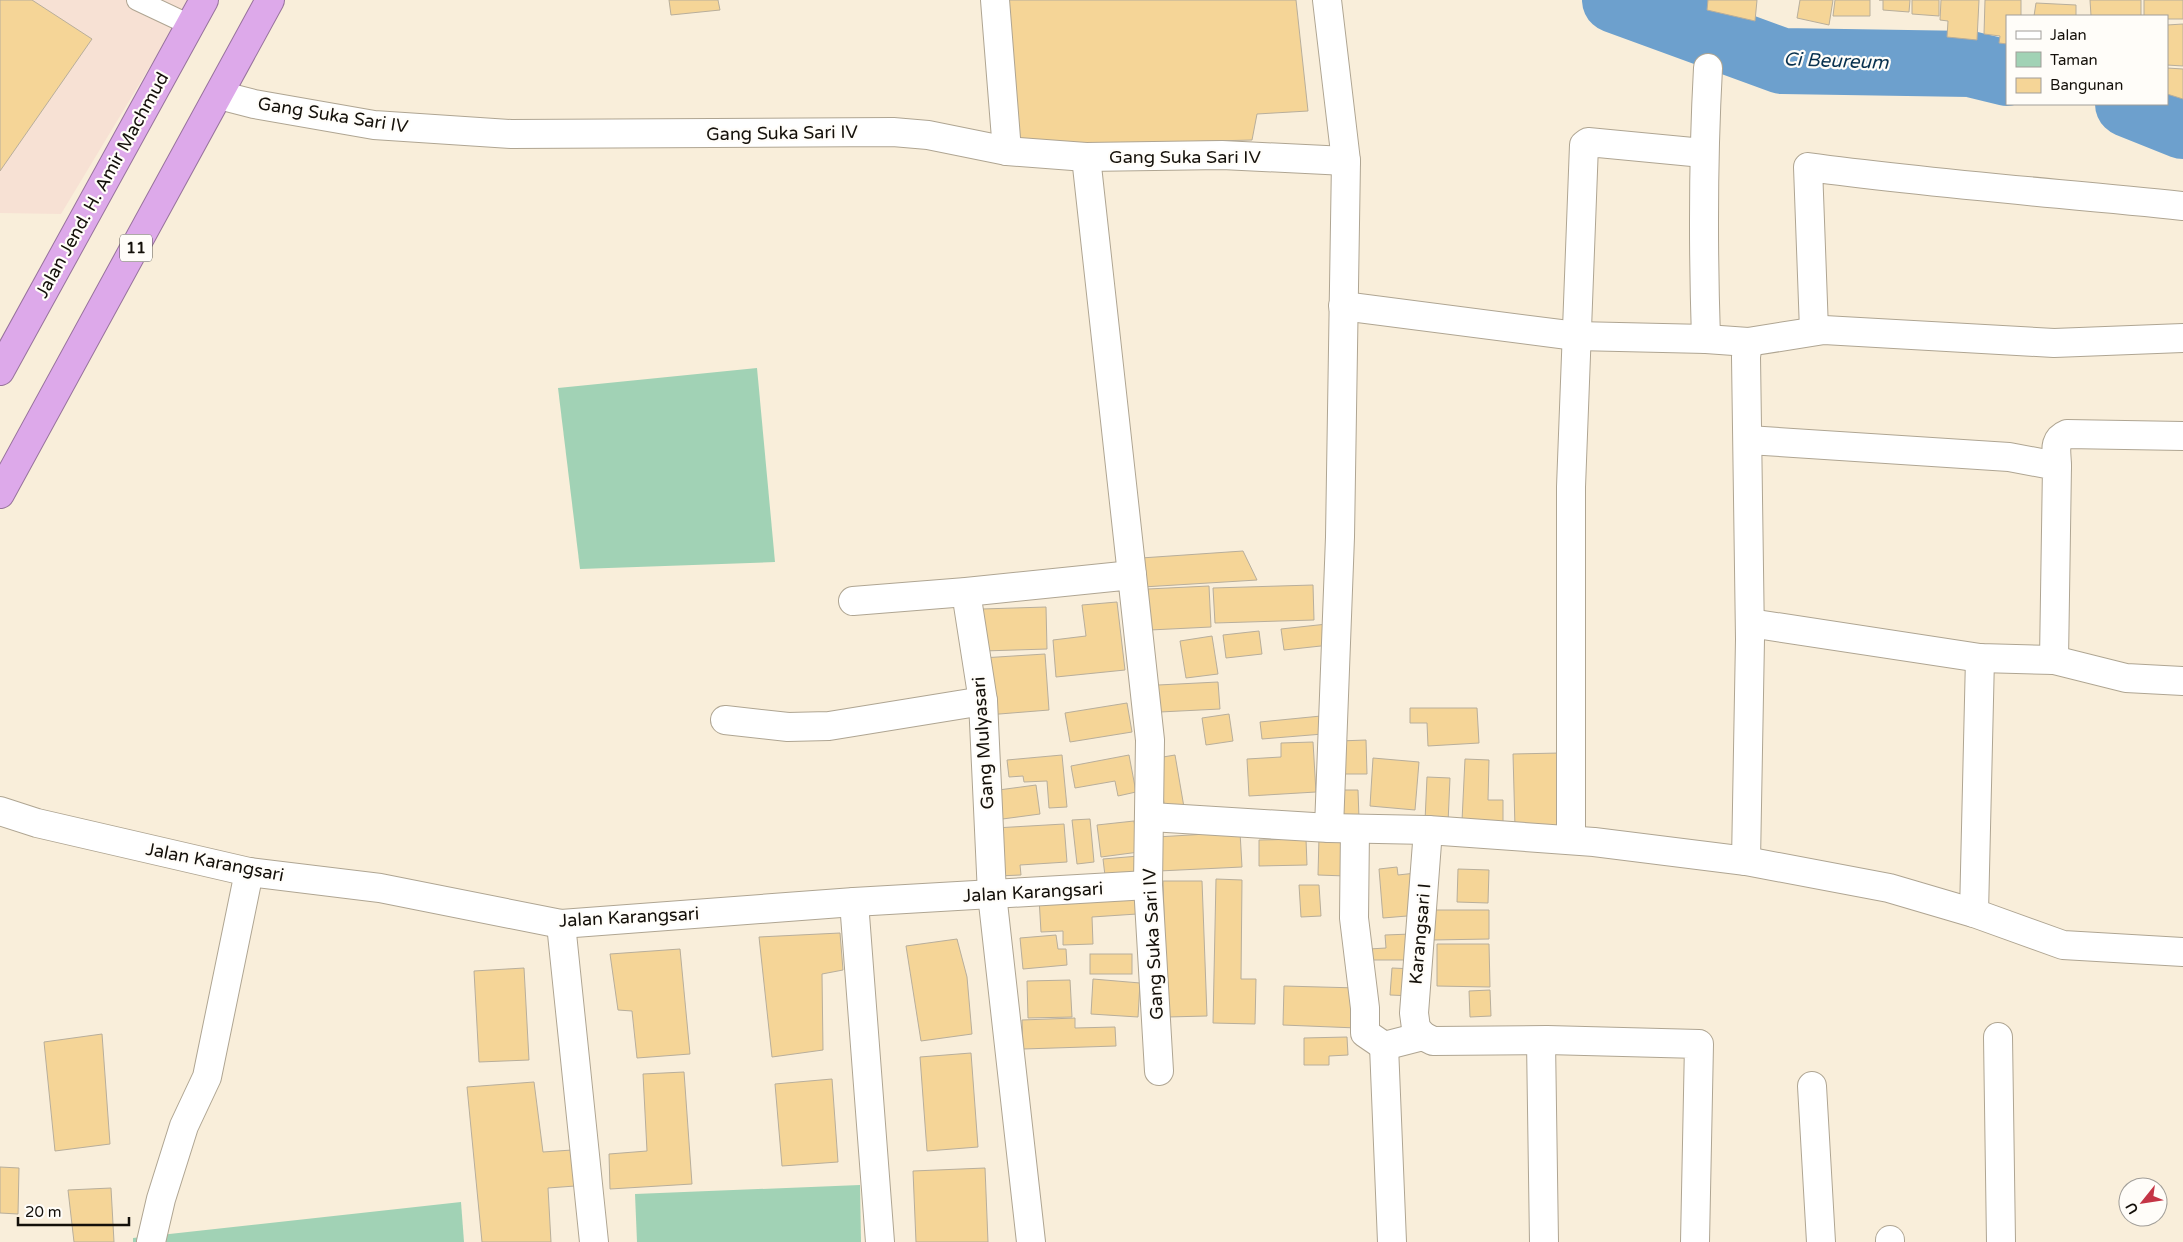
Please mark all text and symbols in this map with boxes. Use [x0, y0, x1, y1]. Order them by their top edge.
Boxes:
legend [2006, 15, 2168, 105]
text: Jalan [2050, 26, 2087, 44]
water label: Ci Beureum [1783, 48, 1889, 74]
text: Taman [2050, 51, 2098, 69]
street label: Jalan Jend. H. Amir Machmud [31, 68, 173, 302]
text: Bangunan [2050, 76, 2123, 94]
street label: Gang Suka Sari IV [256, 92, 410, 138]
street label: Gang Suka Sari IV [706, 121, 859, 145]
street label: Gang Suka Sari IV [1109, 146, 1261, 168]
road number: 11 [120, 234, 152, 262]
street label: Gang Mulyasari [967, 676, 999, 810]
street label: Jalan Karangsari [144, 838, 286, 886]
street label: Gang Suka Sari IV [1138, 867, 1168, 1020]
street label: Jalan Karangsari [962, 877, 1104, 907]
street label: Karangsari I [1405, 883, 1435, 985]
street label: Jalan Karangsari [558, 902, 700, 932]
north arrow [2118, 1177, 2168, 1227]
scale bar [18, 1194, 129, 1226]
text: U [2122, 1199, 2142, 1217]
text: 20 m [25, 1203, 62, 1221]

